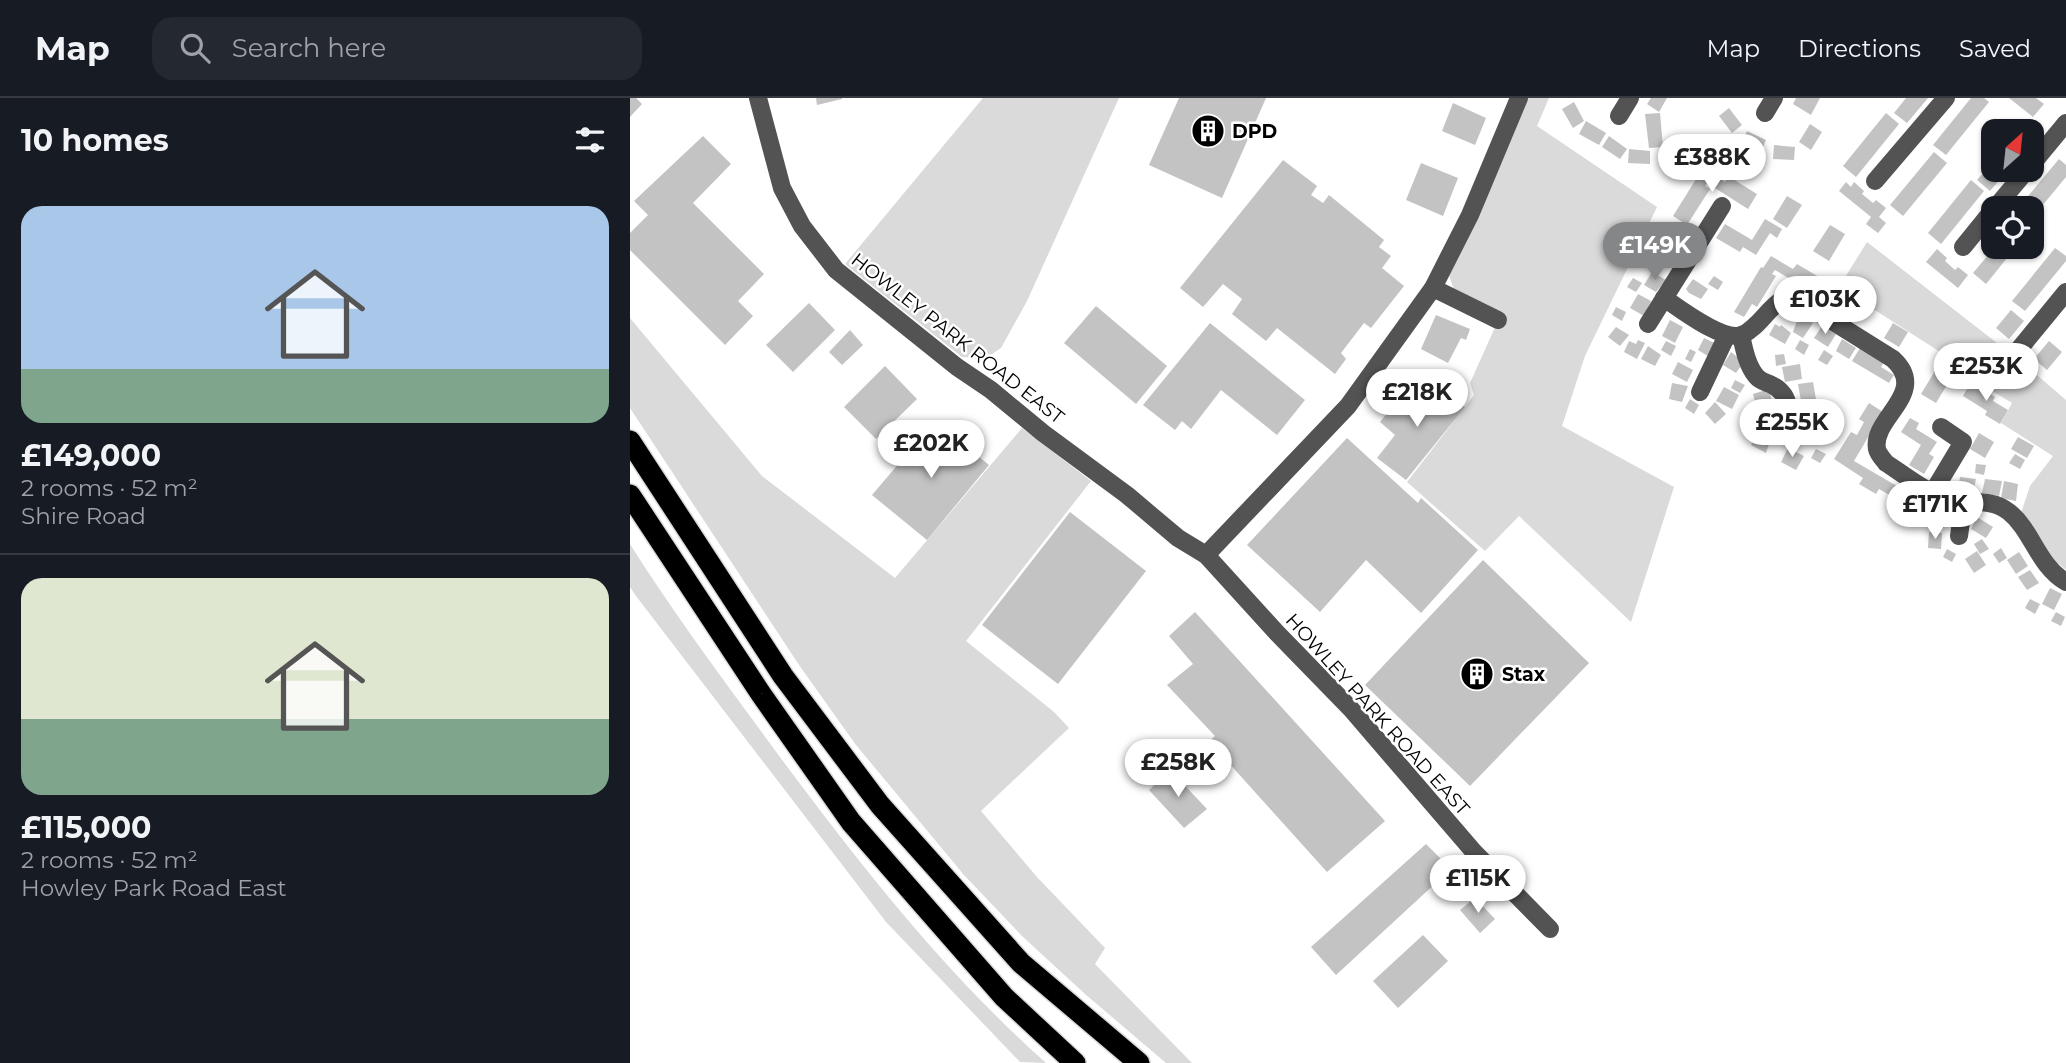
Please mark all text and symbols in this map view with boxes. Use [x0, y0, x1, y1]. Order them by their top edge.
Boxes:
search box [152, 17, 642, 80]
text: Map [35, 28, 110, 68]
icon: search [176, 29, 214, 67]
text: Search here [232, 32, 386, 64]
text: Map [1707, 34, 1760, 63]
text: Directions [1798, 34, 1921, 63]
text: Saved [1959, 34, 2031, 63]
building icon: DPD [1189, 112, 1227, 150]
north arrow [1981, 119, 2044, 182]
map controls [1981, 119, 2044, 259]
place label: DPD [1232, 120, 1277, 143]
icon: filters [571, 121, 609, 159]
text: 10 homes [21, 122, 169, 159]
pin: £388K [1663, 134, 1761, 194]
text: £388K [1674, 143, 1750, 171]
button: locate [1981, 196, 2044, 259]
pin: £149K [1606, 222, 1704, 282]
text: £149K [1619, 231, 1691, 259]
street label: HOWLEY PARK ROAD EAST [847, 248, 1069, 429]
icon: home [252, 251, 378, 377]
pin: £103K [1776, 276, 1874, 336]
text: £103K [1790, 285, 1860, 313]
pin: £253K [1937, 344, 2035, 403]
text: £253K [1950, 352, 2022, 380]
pin: £218K [1368, 370, 1466, 429]
text: £218K [1382, 378, 1452, 406]
pin: £255K [1743, 400, 1841, 459]
text: £255K [1756, 408, 1828, 436]
pin: £202K [882, 420, 980, 480]
text: £202K [894, 429, 968, 457]
text: £149,000 [21, 437, 161, 474]
text: 2 rooms · 52 m² [21, 474, 198, 502]
pin: £171K [1886, 482, 1984, 541]
text: £171K [1902, 490, 1968, 518]
text: Shire Road [21, 502, 146, 530]
street label: HOWLEY PARK ROAD EAST [1281, 609, 1474, 820]
icon: home [252, 623, 378, 749]
building icon: Stax [1458, 655, 1496, 693]
place label: Stax [1502, 663, 1546, 686]
pin: £258K [1129, 740, 1227, 799]
text: £258K [1141, 748, 1215, 776]
text: £115,000 [21, 809, 151, 846]
text: 2 rooms · 52 m² [21, 846, 198, 874]
pin: £115K [1429, 856, 1527, 915]
text: £115K [1446, 864, 1510, 892]
text: Howley Park Road East [21, 874, 286, 902]

